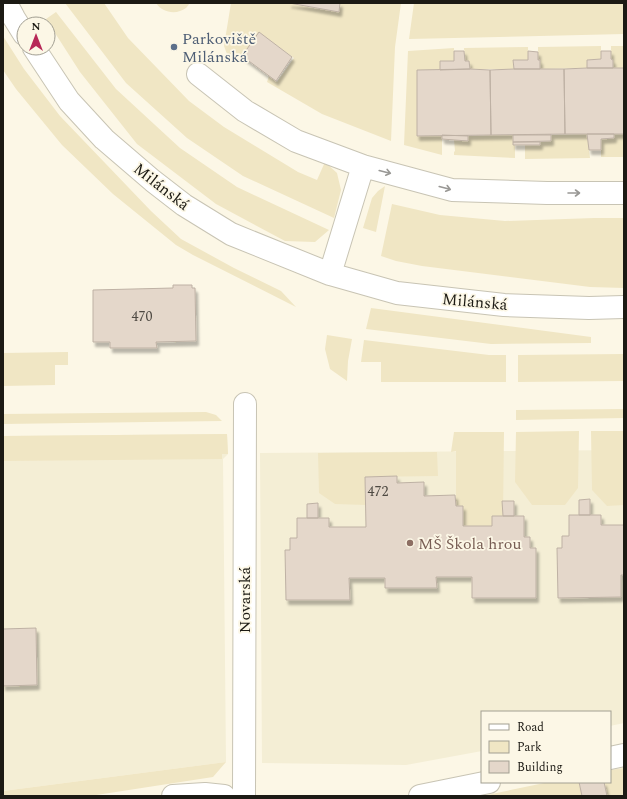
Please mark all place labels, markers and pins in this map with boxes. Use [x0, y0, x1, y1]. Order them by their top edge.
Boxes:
place label: Parkoviště Milánská [182, 27, 256, 69]
marker: Parkoviště Milánská [169, 42, 179, 52]
place label: MŠ Škola hrou [418, 532, 521, 556]
marker: MŠ Škola hrou [405, 538, 415, 548]

